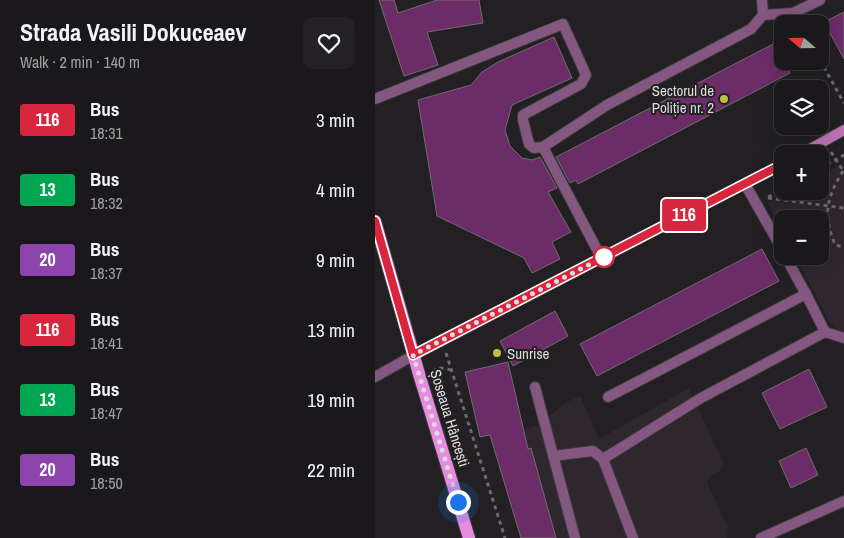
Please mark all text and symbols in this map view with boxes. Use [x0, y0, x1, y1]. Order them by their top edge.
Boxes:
north arrow [774, 15, 829, 70]
map controls [774, 15, 829, 265]
text: Strada Vasili Dokuceaev [20, 16, 246, 48]
button: heart [303, 17, 355, 69]
text: Walk · 2 min · 140 m [20, 51, 140, 73]
place label: Sectorul de Poliție nr. 2 [652, 80, 714, 118]
button: layers [774, 80, 829, 135]
marker: Sectorul de Poliție nr. 2 [718, 93, 730, 105]
text: Bus [90, 96, 119, 122]
text: 116 [36, 107, 59, 132]
text: 3 min [316, 107, 355, 133]
text: 18:31 [90, 122, 123, 144]
button: + [774, 145, 829, 200]
text: Bus [90, 166, 119, 192]
text: 13 [39, 177, 56, 202]
text: 4 min [316, 177, 355, 203]
text: 18:32 [90, 192, 123, 214]
line badge: 116 [655, 199, 713, 231]
text: 116 [672, 202, 696, 227]
button: − [774, 210, 829, 265]
text: Bus [90, 236, 119, 262]
unlabelled marker [593, 246, 615, 268]
text: 20 [39, 247, 56, 272]
text: 9 min [316, 247, 355, 273]
text: 18:37 [90, 262, 123, 284]
text: Bus [90, 306, 119, 332]
text: 116 [36, 317, 59, 342]
text: 13 min [307, 317, 355, 343]
text: 18:41 [90, 332, 123, 354]
place label: Sunrise [507, 343, 550, 364]
marker: Sunrise [491, 347, 503, 359]
street label: Șoseaua Hâncești [425, 367, 475, 469]
text: Bus [90, 376, 119, 402]
text: 13 [39, 387, 56, 412]
text: 19 min [307, 387, 355, 413]
text: 18:47 [90, 402, 123, 424]
text: Bus [90, 446, 119, 472]
text: 20 [39, 457, 56, 482]
text: 22 min [307, 457, 355, 483]
text: 18:50 [90, 472, 123, 494]
your location [446, 490, 471, 515]

